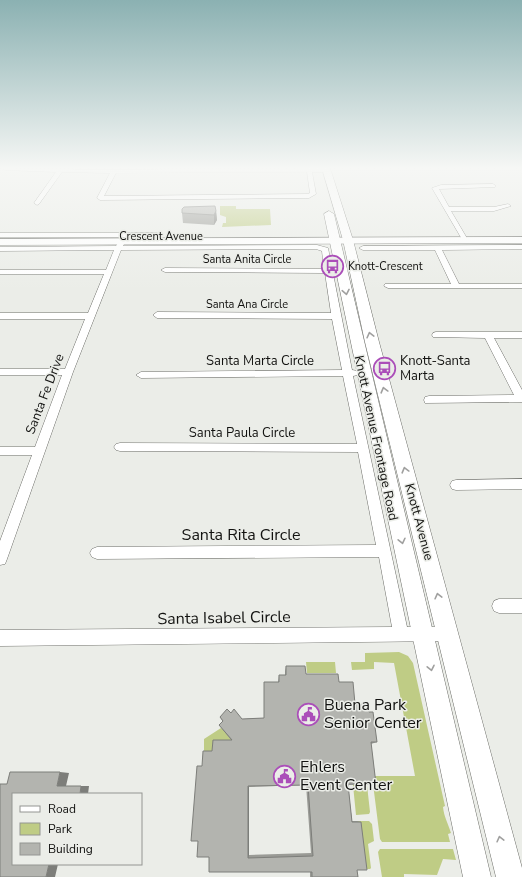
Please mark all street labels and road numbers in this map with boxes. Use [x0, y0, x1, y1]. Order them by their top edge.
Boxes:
street label: Crescent Avenue [119, 229, 203, 244]
street label: Santa Anita Circle [203, 252, 291, 267]
street label: Santa Ana Circle [206, 297, 288, 312]
street label: Santa Fe Drive [21, 351, 69, 437]
street label: Santa Marta Circle [206, 352, 314, 370]
street label: Knott Avenue Frontage Road [350, 354, 402, 522]
street label: Santa Paula Circle [189, 424, 295, 442]
street label: Knott Avenue [400, 481, 438, 563]
street label: Santa Rita Circle [182, 524, 300, 546]
street label: Santa Isabel Circle [157, 606, 291, 630]

